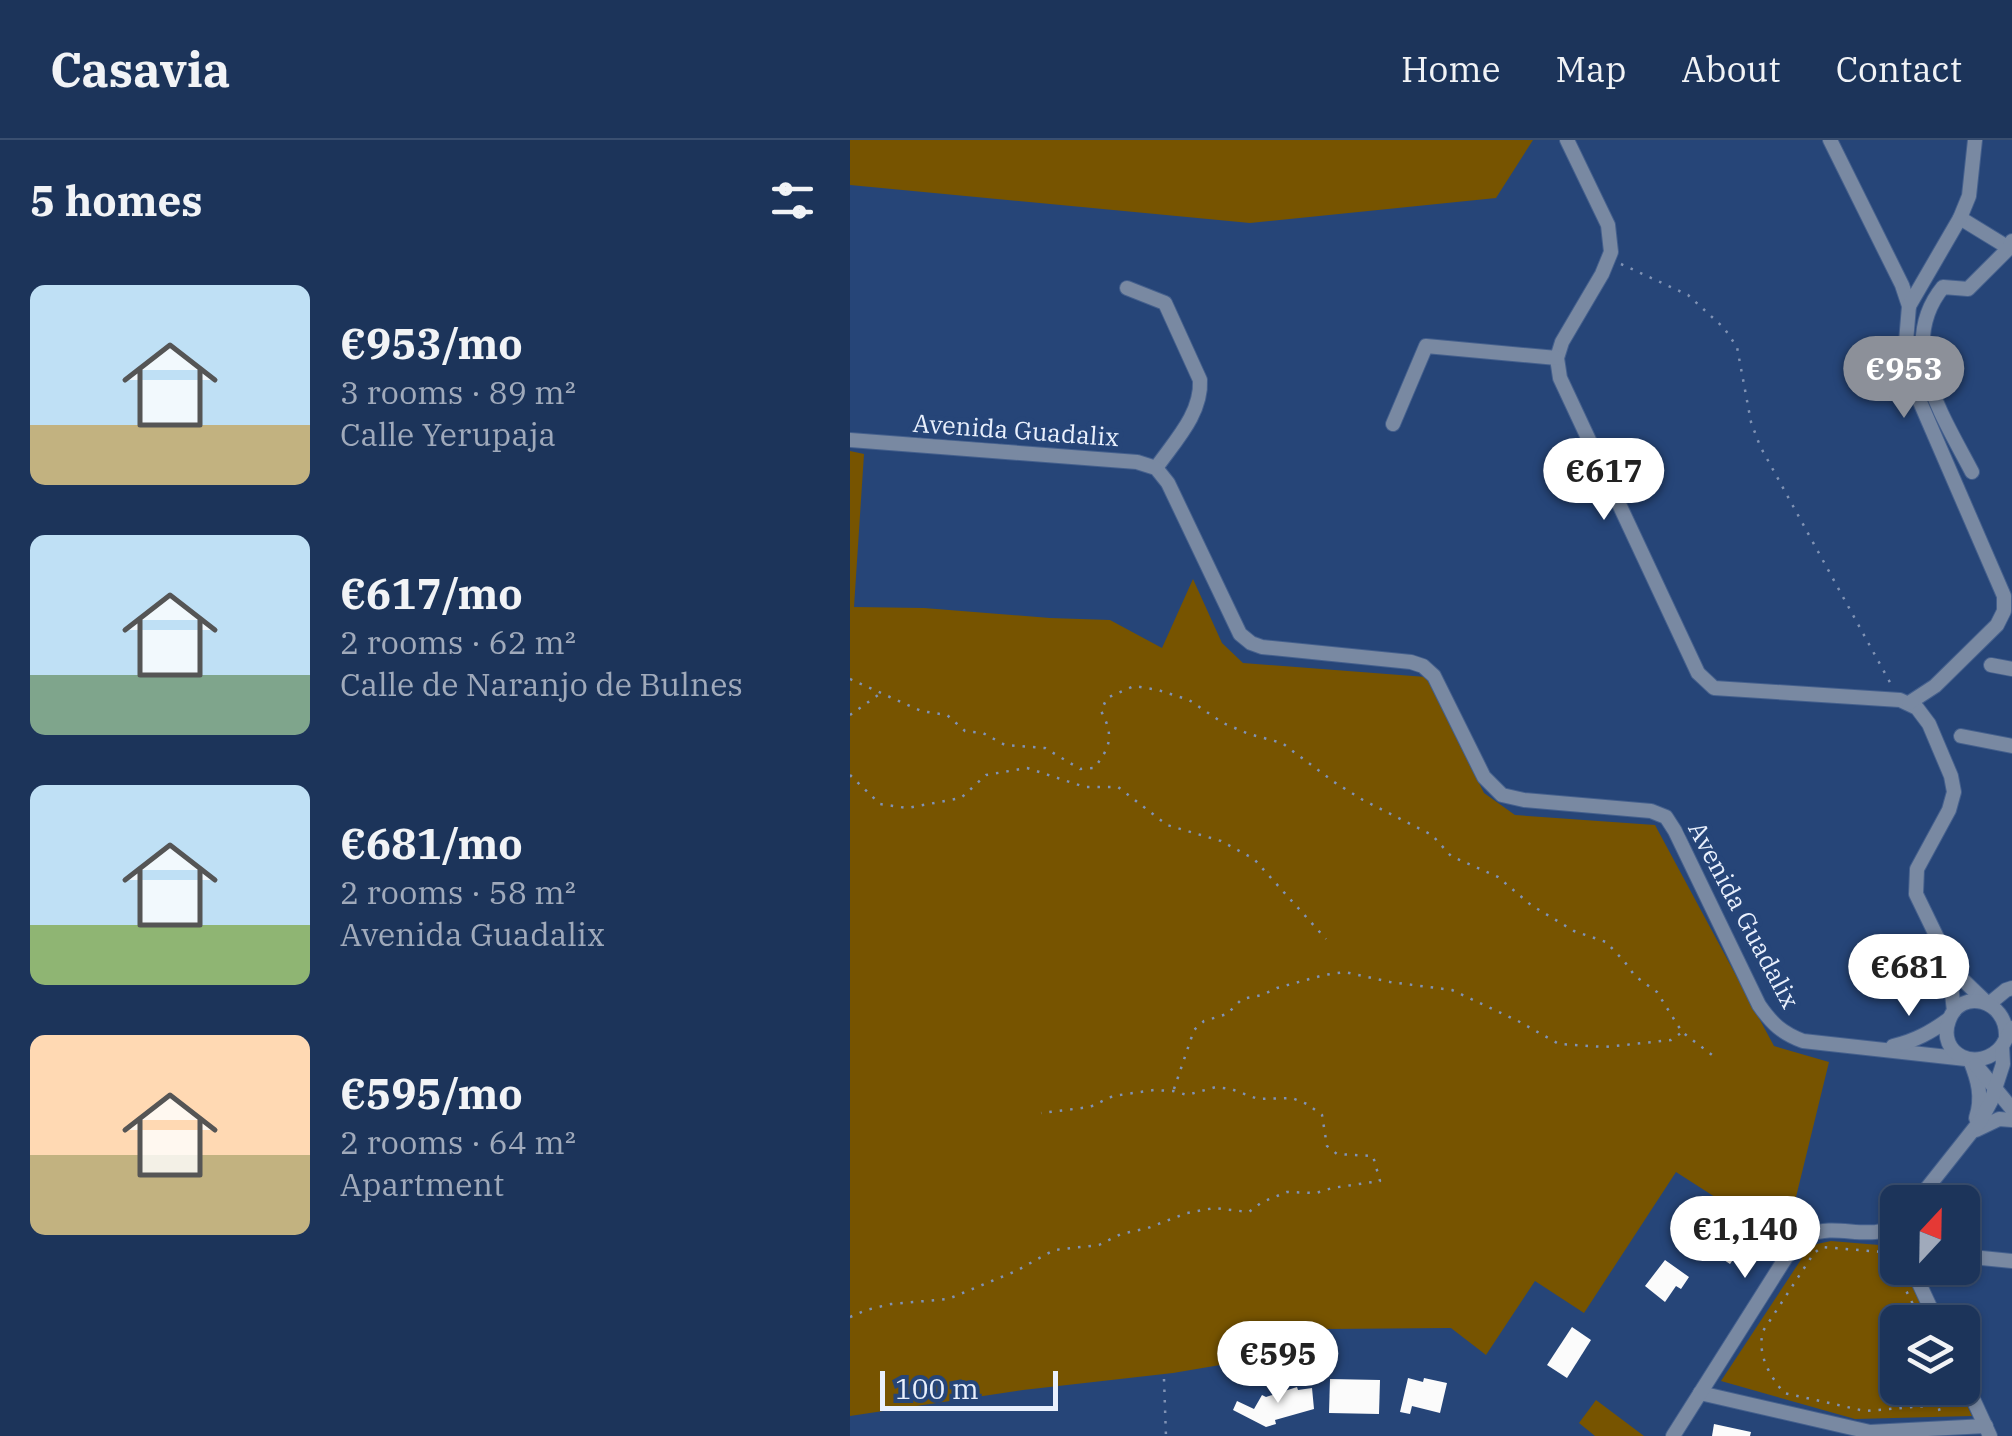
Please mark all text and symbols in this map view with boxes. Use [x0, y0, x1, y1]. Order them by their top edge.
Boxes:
text: Casavia [50, 38, 230, 100]
text: Home [1401, 46, 1500, 92]
text: Map [1555, 46, 1627, 92]
text: About [1682, 46, 1781, 92]
text: Contact [1836, 46, 1962, 92]
text: 5 homes [30, 173, 203, 228]
icon: filters [765, 173, 820, 228]
text: €953/mo [340, 316, 523, 371]
icon: home [110, 325, 230, 445]
pin: €953 [1845, 336, 1963, 421]
text: €953 [1865, 347, 1943, 389]
text: 3 rooms · 89 m² [340, 371, 576, 413]
street label: Avenida Guadalix [912, 406, 1120, 453]
text: Calle Yerupaja [340, 413, 556, 455]
pin: €617 [1545, 438, 1663, 523]
text: €617 [1565, 449, 1643, 491]
text: €617/mo [340, 566, 523, 621]
icon: home [110, 575, 230, 695]
text: 2 rooms · 62 m² [340, 621, 576, 663]
text: Calle de Naranjo de Bulnes [340, 663, 743, 705]
text: €681/mo [340, 816, 523, 871]
street label: Avenida Guadalix [1681, 816, 1808, 1014]
icon: home [110, 825, 230, 945]
text: 2 rooms · 58 m² [340, 871, 576, 913]
text: Avenida Guadalix [340, 913, 605, 955]
pin: €681 [1850, 934, 1968, 1019]
text: €681 [1870, 945, 1948, 987]
text: €595/mo [340, 1066, 523, 1121]
icon: home [110, 1075, 230, 1195]
text: 2 rooms · 64 m² [340, 1121, 576, 1163]
text: Apartment [340, 1163, 504, 1205]
north arrow [1880, 1185, 1980, 1285]
map controls [1880, 1185, 1980, 1405]
pin: €1,140 [1664, 1196, 1826, 1281]
text: €1,140 [1692, 1207, 1798, 1249]
button: layers [1880, 1305, 1980, 1405]
pin: €595 [1219, 1321, 1337, 1406]
text: €595 [1239, 1332, 1317, 1374]
scale bar [880, 1366, 1058, 1410]
text: 100 m [895, 1370, 979, 1407]

